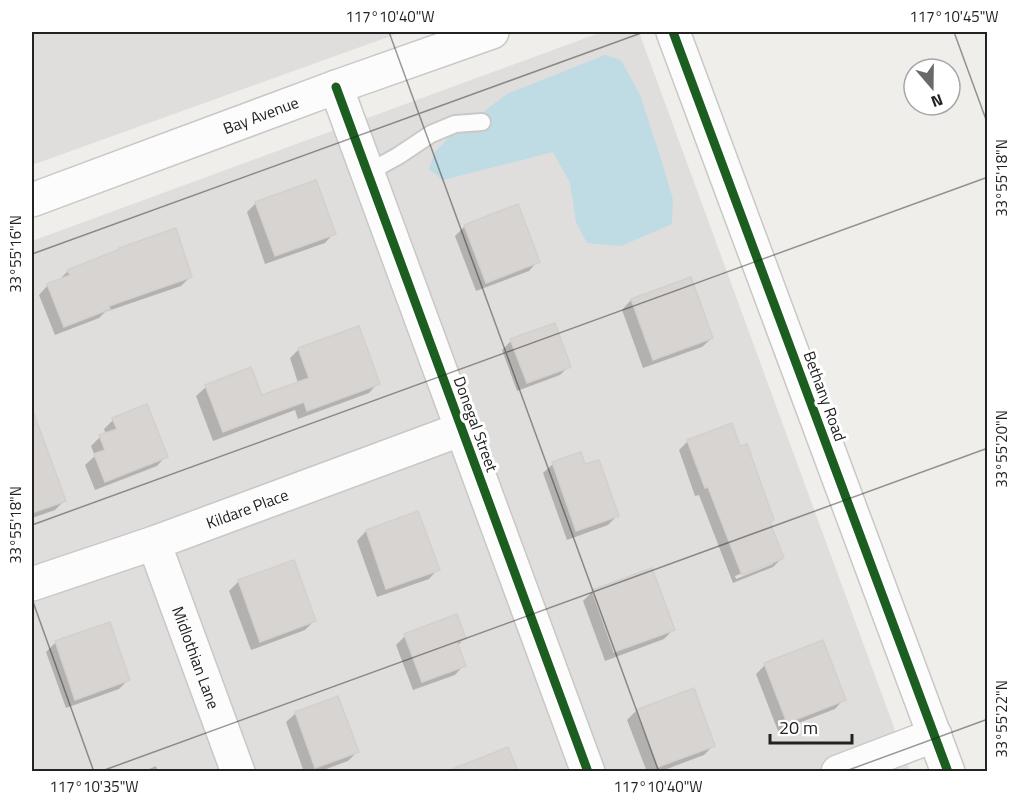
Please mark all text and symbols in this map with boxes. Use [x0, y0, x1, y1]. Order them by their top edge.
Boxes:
text: 117°10'40"W [345, 5, 435, 28]
text: 117°10'45"W [909, 5, 999, 28]
north arrow [902, 57, 962, 117]
text: N [928, 88, 946, 114]
street label: Bay Avenue [219, 90, 302, 140]
text: 33°55'18"N [990, 139, 1013, 217]
text: 33°55'16"N [4, 215, 27, 293]
street label: Bethany Road [798, 347, 852, 445]
street label: Donegal Street [448, 373, 505, 476]
text: 33°55'20"N [990, 410, 1013, 488]
street label: Kildare Place [203, 482, 292, 535]
text: 33°55'18"N [4, 486, 27, 564]
street label: Midlothian Lane [166, 603, 226, 712]
text: 33°55'22"N [990, 680, 1013, 758]
scale bar [770, 707, 852, 745]
text: 20 m [779, 714, 818, 741]
text: 117°10'35"W [49, 775, 139, 798]
text: 117°10'40"W [613, 775, 703, 798]

